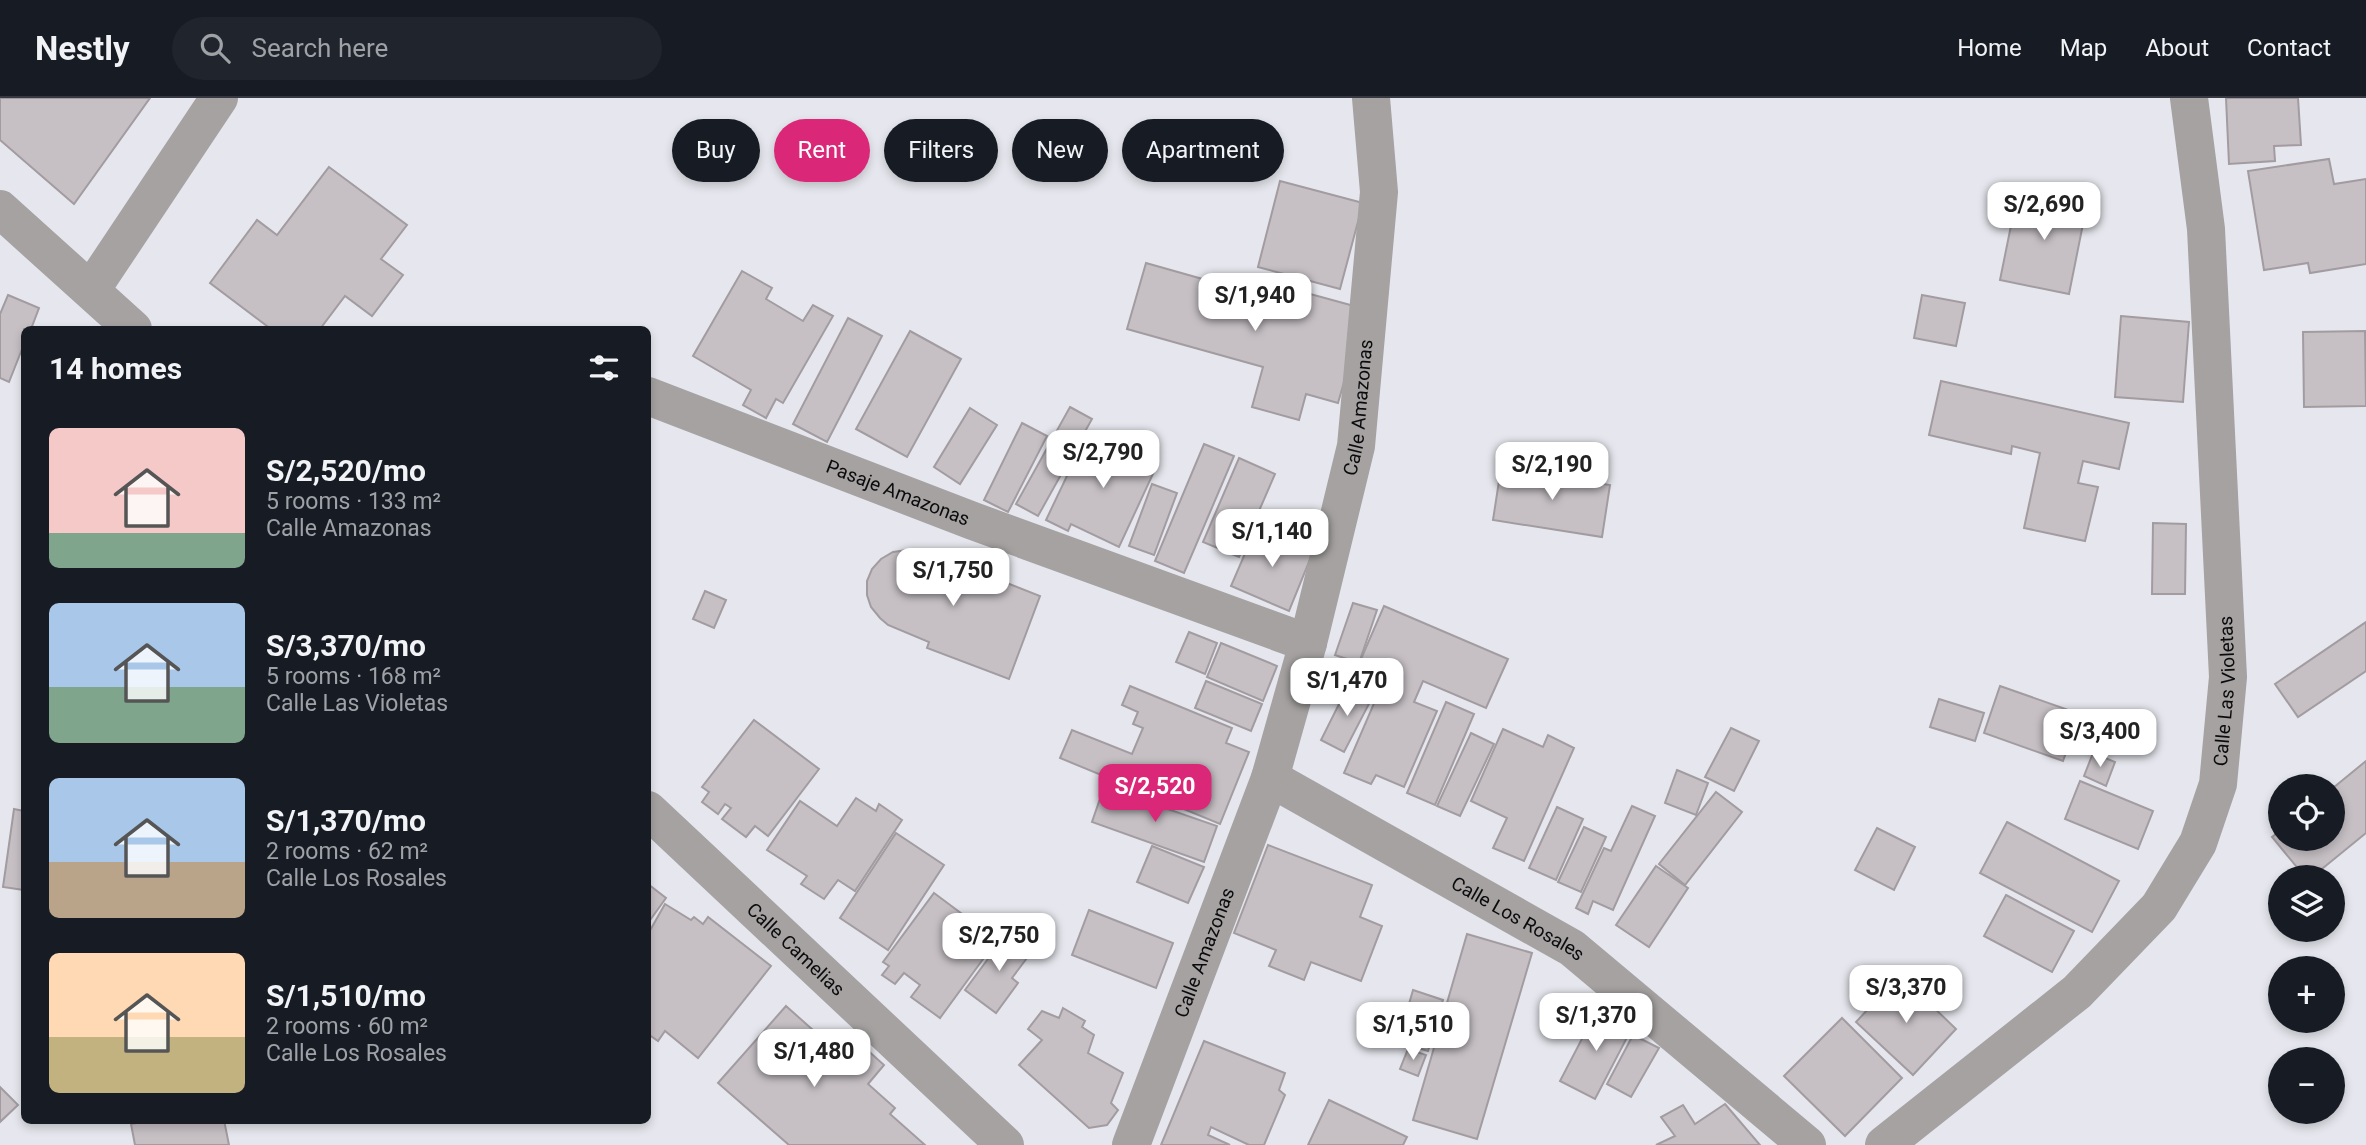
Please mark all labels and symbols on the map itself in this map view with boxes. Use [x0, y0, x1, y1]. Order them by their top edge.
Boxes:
pin: S/2,690 [1979, 183, 2109, 242]
pin: S/1,940 [1190, 274, 1320, 333]
street label: Calle Amazonas [1338, 338, 1378, 478]
pin: S/2,790 [1038, 430, 1168, 490]
pin: S/2,190 [1487, 442, 1617, 502]
street label: Pasaje Amazonas [823, 455, 973, 531]
pin: S/1,140 [1207, 510, 1337, 569]
pin: S/1,750 [888, 548, 1018, 608]
street label: Calle Las Violetas [2209, 615, 2240, 767]
pin: S/1,470 [1282, 658, 1412, 718]
pin: S/3,400 [2035, 710, 2165, 769]
pin: S/2,520 [1090, 764, 1220, 824]
street label: Calle Los Rosales [1447, 872, 1589, 966]
street label: Calle Amazonas [1169, 884, 1239, 1021]
street label: Calle Camelias [742, 898, 849, 1001]
pin: S/2,750 [934, 914, 1064, 973]
pin: S/3,370 [1841, 965, 1971, 1025]
pin: S/1,370 [1531, 993, 1661, 1053]
pin: S/1,510 [1348, 1002, 1478, 1062]
pin: S/1,480 [749, 1030, 879, 1089]

